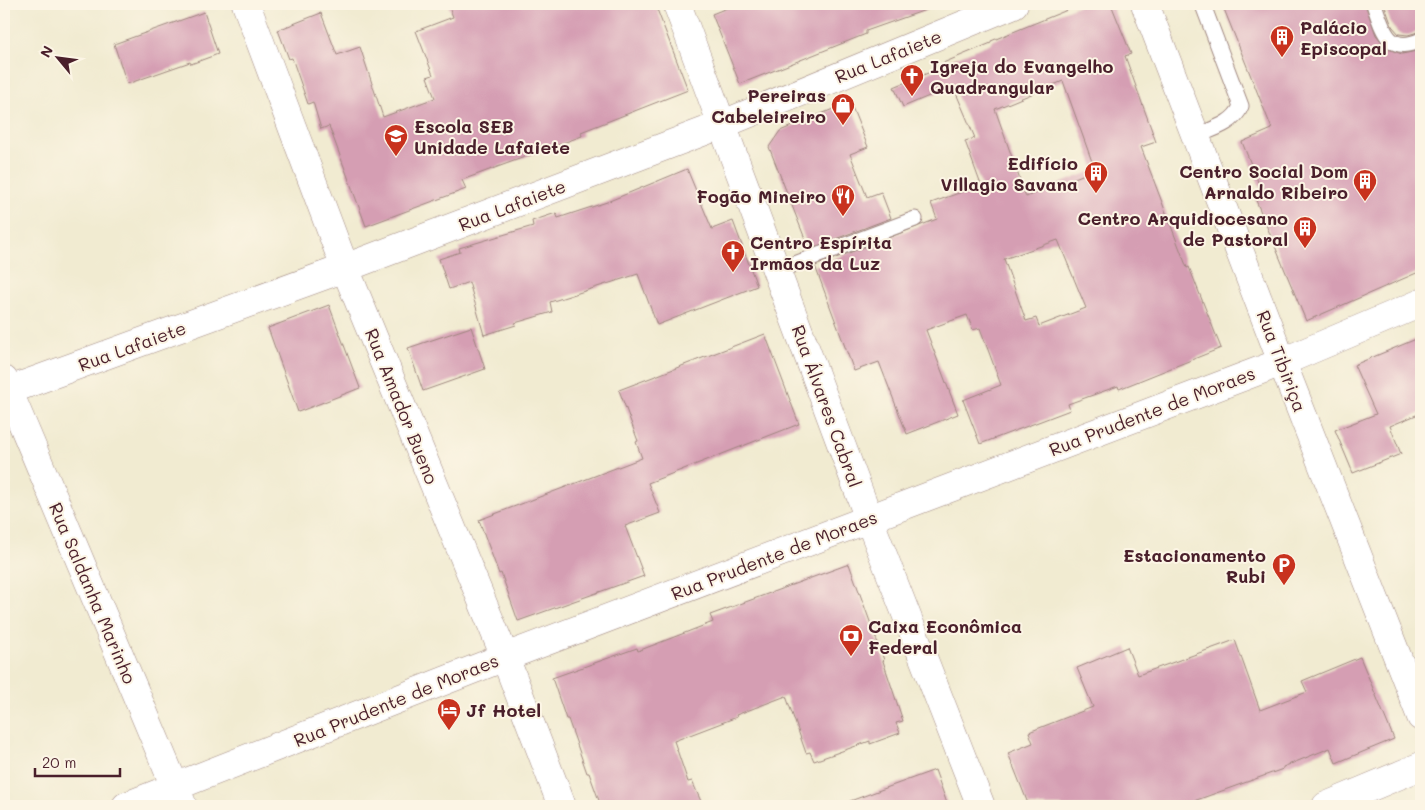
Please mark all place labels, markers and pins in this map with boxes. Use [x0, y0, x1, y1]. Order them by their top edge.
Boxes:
place label: Palácio Episcopal [1300, 15, 1387, 60]
building icon: Palácio Episcopal [1269, 24, 1295, 58]
place label: Igreja do Evangelho Quadrangular [930, 54, 1114, 99]
church icon: Igreja do Evangelho Quadrangular [899, 63, 925, 97]
place label: Pereiras Cabeleireiro [711, 83, 826, 128]
shop icon: Pereiras Cabeleireiro [830, 92, 856, 126]
place label: Escola SEB Unidade Lafaiete [414, 114, 570, 159]
school or university icon: Escola SEB Unidade Lafaiete [383, 123, 409, 157]
place label: Edifício Villagio Savana [940, 151, 1078, 196]
place label: Centro Social Dom Arnaldo Ribeiro [1179, 159, 1348, 204]
building icon: Edifício Villagio Savana [1083, 160, 1109, 194]
building icon: Centro Social Dom Arnaldo Ribeiro [1352, 168, 1378, 202]
restaurant icon: Fogão Mineiro [830, 183, 856, 217]
place label: Fogão Mineiro [696, 184, 826, 208]
place label: Centro Arquidiocesano de Pastoral [1078, 206, 1288, 251]
building icon: Centro Arquidiocesano de Pastoral [1292, 215, 1318, 249]
place label: Centro Espírita Irmãos da Luz [750, 230, 892, 275]
church icon: Centro Espírita Irmãos da Luz [720, 239, 746, 273]
place label: Estacionamento Rubi [1123, 543, 1266, 588]
parking icon: Estacionamento Rubi [1271, 552, 1297, 586]
place label: Caixa Econômica Federal [868, 614, 1022, 659]
bank icon: Caixa Econômica Federal [838, 623, 864, 657]
hotel icon: Jf Hotel [436, 697, 462, 731]
place label: Jf Hotel [466, 698, 541, 722]

